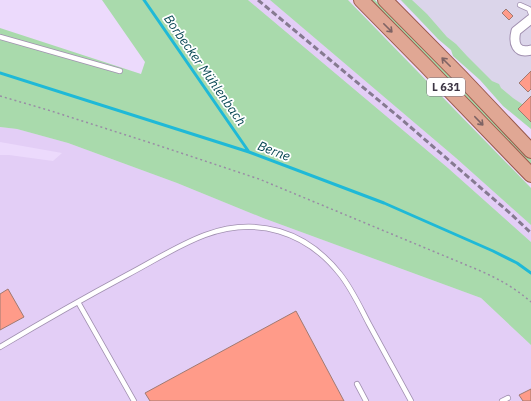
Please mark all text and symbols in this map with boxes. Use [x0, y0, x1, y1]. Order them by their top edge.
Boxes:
water label: Borbecker Mühlenbach [160, 11, 250, 129]
one-way arrow [383, 23, 393, 33]
one-way arrow [441, 57, 451, 67]
road number: L 631 [427, 78, 465, 96]
one-way arrow [474, 116, 484, 126]
water label: Berne [255, 137, 293, 165]

